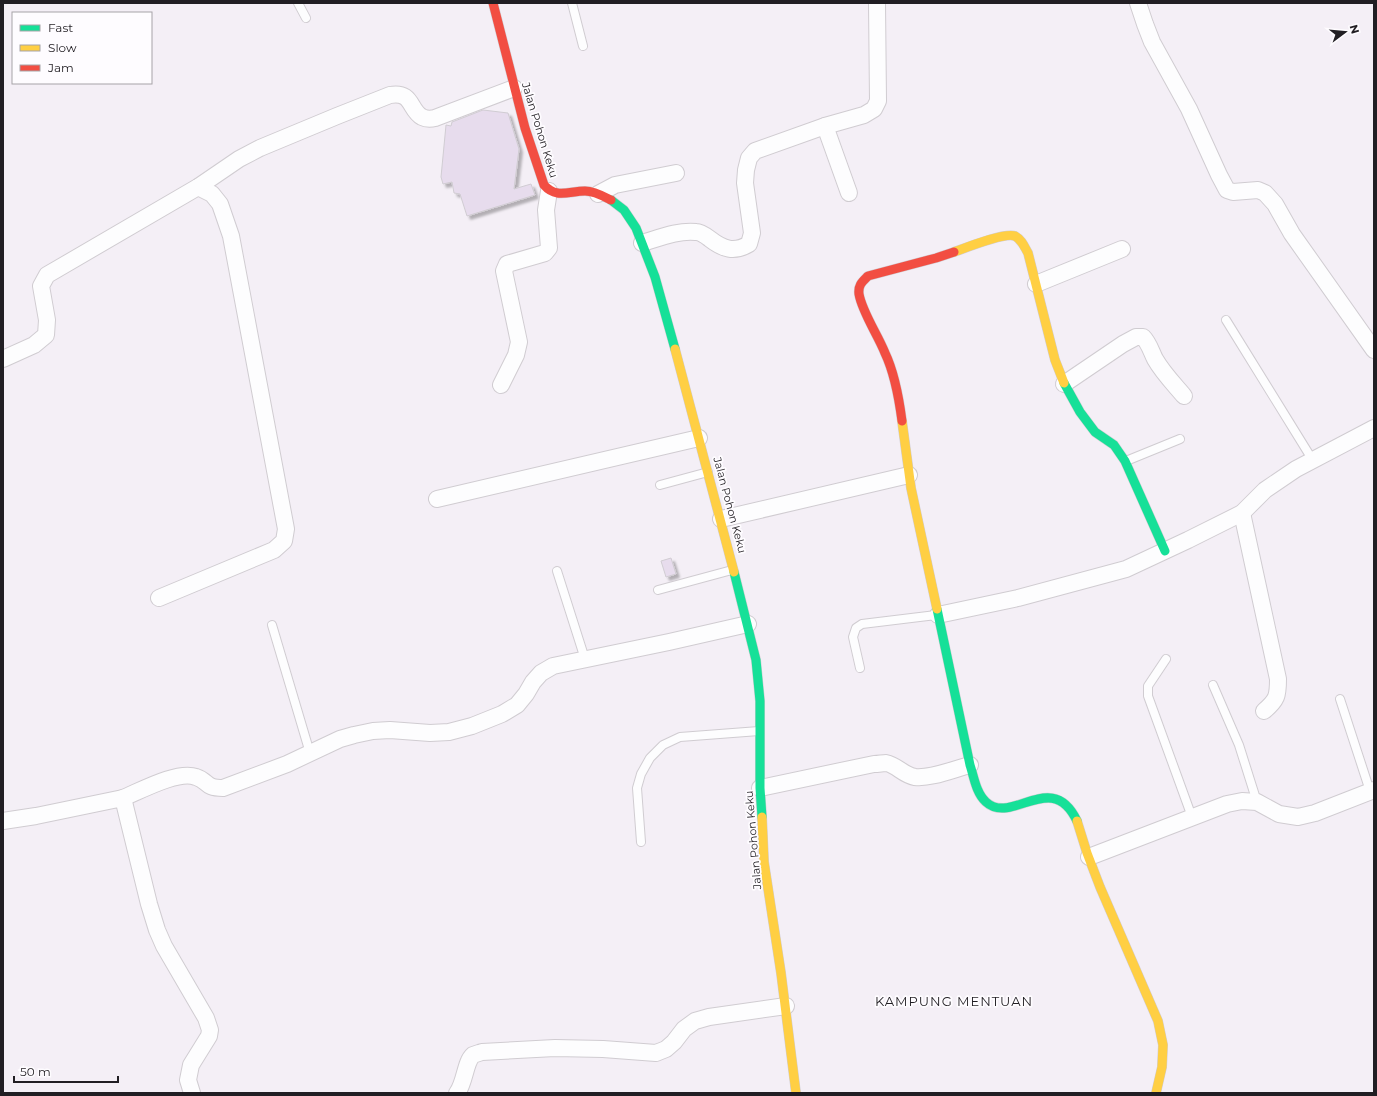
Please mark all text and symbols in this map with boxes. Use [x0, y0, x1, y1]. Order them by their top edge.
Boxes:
legend [12, 12, 152, 84]
north arrow [1325, 12, 1365, 52]
text: Fast [48, 20, 73, 35]
text: N [1347, 23, 1363, 35]
text: Slow [48, 40, 77, 55]
text: Jam [47, 60, 74, 75]
street label: Jalan Pohon Keku [519, 80, 561, 179]
street label: Jalan Pohon Keku [710, 454, 750, 555]
street label: Jalan Pohon Keku [742, 790, 764, 891]
district label: KAMPUNG MENTUAN [875, 993, 1033, 1009]
scale bar [14, 1058, 118, 1084]
text: 50 m [20, 1064, 51, 1079]

